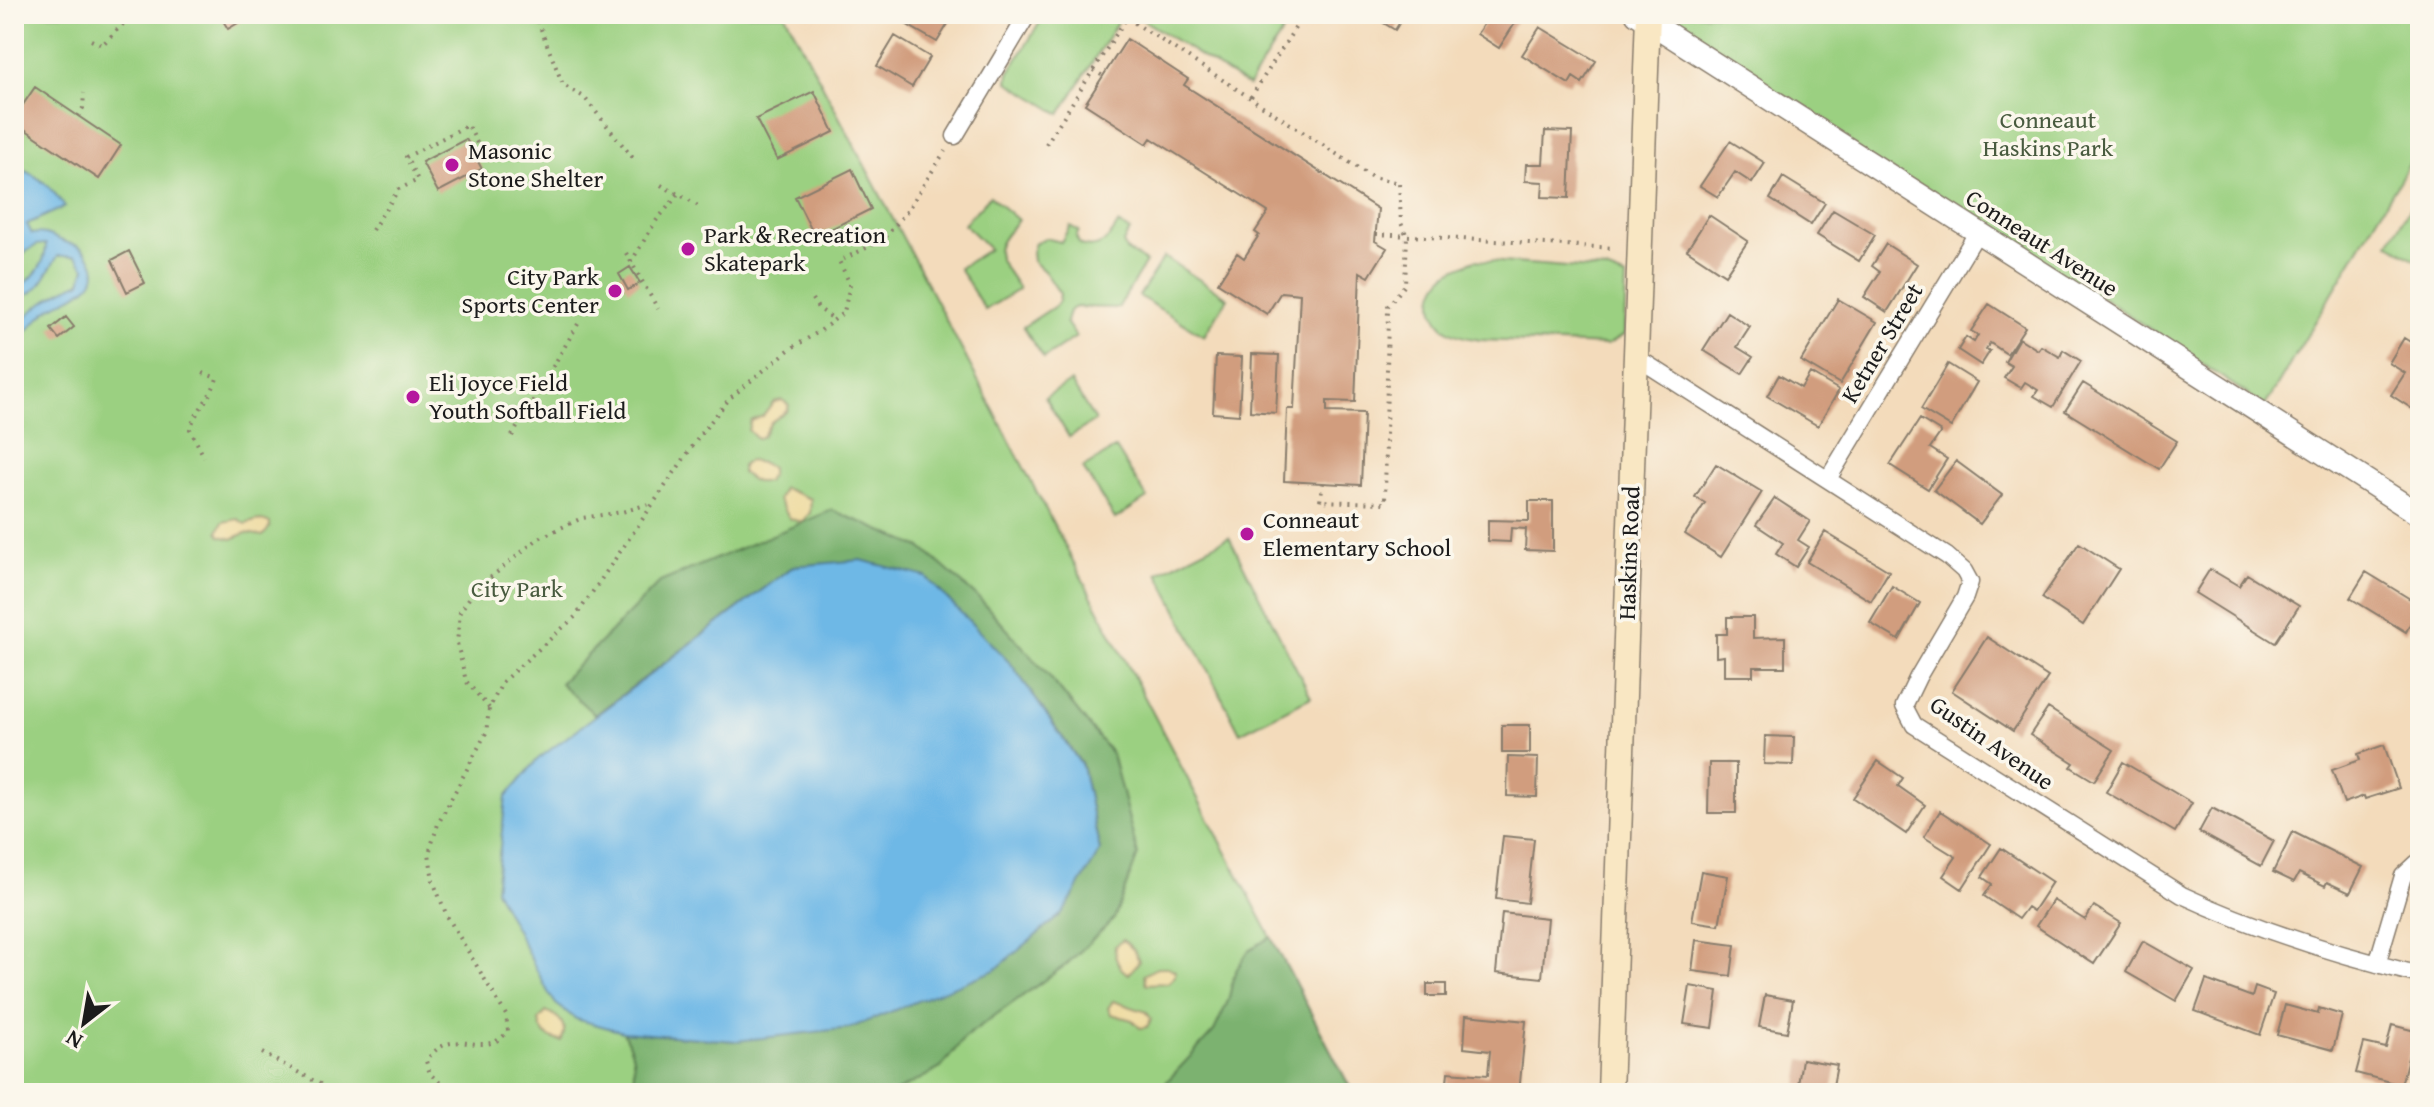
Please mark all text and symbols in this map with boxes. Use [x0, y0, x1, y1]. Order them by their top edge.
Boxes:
park label: Conneaut Haskins Park [1983, 102, 2114, 165]
place label: Masonic Stone Shelter [468, 133, 603, 196]
marker: Masonic Stone Shelter [443, 156, 461, 174]
street label: Conneaut Avenue [1959, 180, 2125, 305]
place label: Park & Recreation Skatepark [704, 217, 886, 280]
marker: Park & Recreation Skatepark [679, 240, 697, 258]
place label: City Park Sports Center [462, 259, 600, 322]
street label: Ketner Street [1832, 276, 1931, 409]
marker: City Park Sports Center [606, 282, 624, 300]
place label: Eli Joyce Field Youth Softball Field [429, 365, 627, 428]
marker: Eli Joyce Field Youth Softball Field [404, 388, 422, 406]
street label: Haskins Road [1609, 485, 1648, 621]
place label: Conneaut Elementary School [1263, 502, 1451, 565]
marker: Conneaut Elementary School [1238, 525, 1256, 543]
park label: City Park [471, 571, 564, 606]
street label: Gustin Avenue [1923, 687, 2061, 798]
north arrow [44, 983, 124, 1063]
text: N [59, 1022, 88, 1058]

